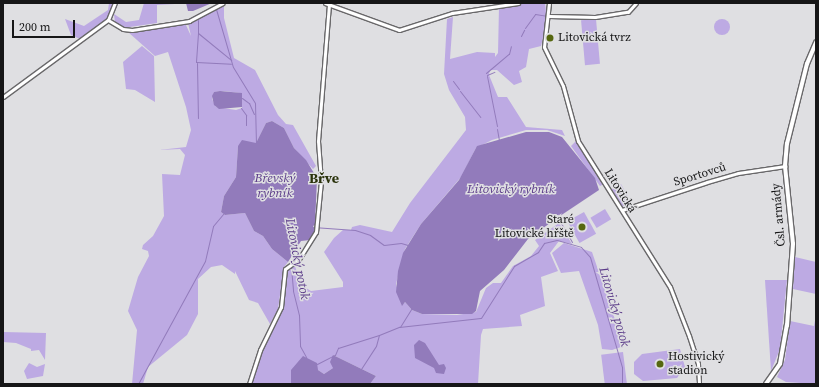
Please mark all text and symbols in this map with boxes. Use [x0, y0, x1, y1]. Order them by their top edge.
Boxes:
scale bar [14, 12, 77, 38]
text: 200 m [19, 19, 51, 35]
place label: Litovická tvrz [558, 31, 631, 45]
marker: Litovická tvrz [545, 33, 555, 43]
street label: Sportovců [672, 160, 728, 190]
street label: Litovická [601, 166, 639, 216]
district label: Břve [309, 170, 339, 186]
water label: Břevský rybník [255, 171, 295, 202]
water label: Litovický rybník [467, 181, 555, 197]
street label: Čsl. armády [769, 183, 789, 247]
place label: Staré Litovické hřště [495, 213, 574, 241]
water label: Litovický potok [281, 217, 313, 301]
marker: Staré Litovické hřště [577, 222, 587, 232]
water label: Litovický potok [595, 265, 633, 349]
place label: Hostivický stadion [668, 350, 724, 378]
marker: Hostivický stadion [655, 359, 665, 369]

